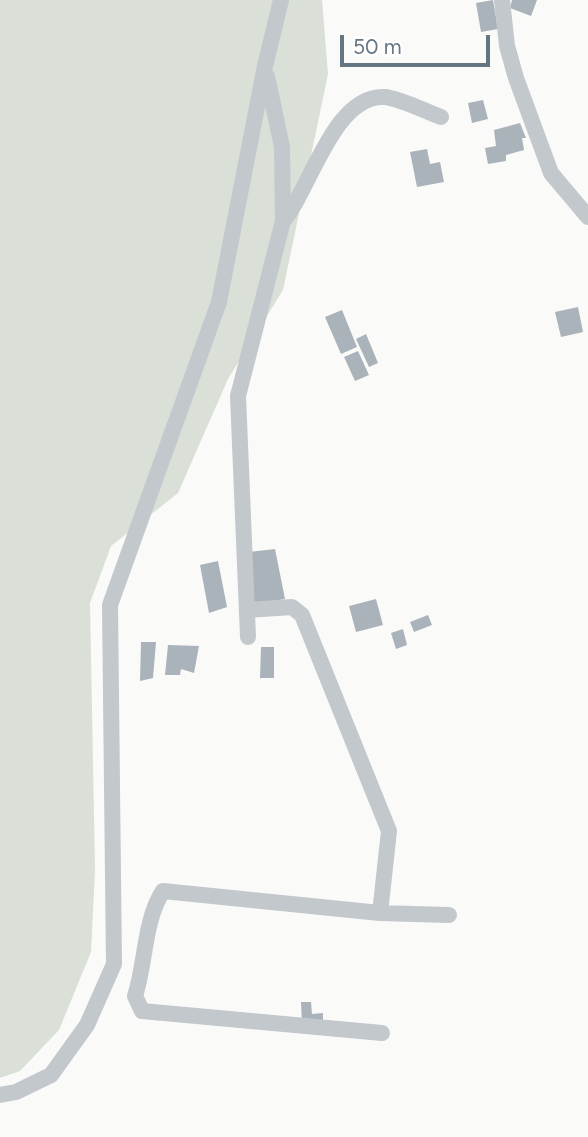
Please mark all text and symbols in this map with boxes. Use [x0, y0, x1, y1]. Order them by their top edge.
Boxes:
scale bar [343, 21, 494, 65]
text: 50 m [353, 34, 402, 59]

